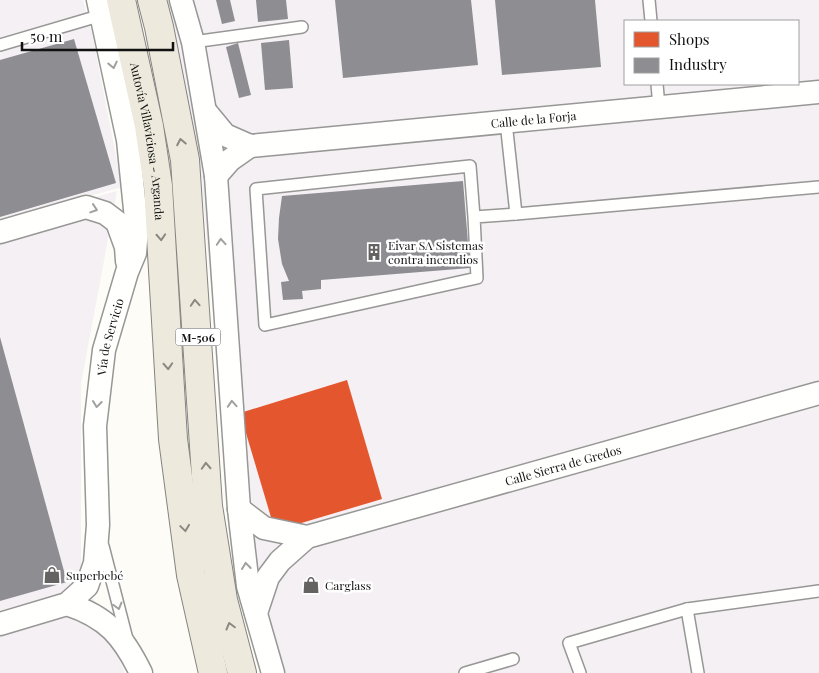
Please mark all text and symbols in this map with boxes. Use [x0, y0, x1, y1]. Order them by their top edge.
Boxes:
scale bar [22, 20, 174, 52]
legend [624, 20, 799, 85]
text: 50 m [30, 26, 63, 46]
text: Shops [669, 29, 710, 49]
text: Industry [669, 54, 727, 74]
one-way arrow [107, 60, 118, 69]
street label: Autovía Villaviciosa - Arganda [127, 60, 168, 221]
street label: Calle de la Forja [490, 107, 577, 131]
one-way arrow [176, 137, 187, 146]
one-way arrow [90, 204, 98, 214]
one-way arrow [156, 234, 167, 242]
place label: Eivar SA Sistemas contra incendios [388, 237, 483, 267]
one-way arrow [215, 238, 226, 246]
building icon: Eivar SA Sistemas contra incendios [364, 242, 384, 262]
street label: Vía de Servicio [93, 296, 127, 377]
one-way arrow [190, 299, 201, 307]
road number: M-506 [176, 328, 220, 346]
one-way arrow [163, 362, 174, 370]
one-way arrow [92, 400, 103, 408]
one-way arrow [227, 400, 238, 408]
street label: Calle Sierra de Gredos [503, 441, 623, 489]
one-way arrow [200, 461, 211, 469]
one-way arrow [179, 523, 189, 532]
one-way arrow [241, 562, 252, 570]
shop icon: Superbebé [42, 565, 62, 585]
place label: Superbebé [66, 567, 123, 583]
shop icon: Carglass [301, 575, 321, 595]
place label: Carglass [325, 577, 371, 593]
one-way arrow [112, 601, 123, 610]
one-way arrow [225, 621, 236, 630]

